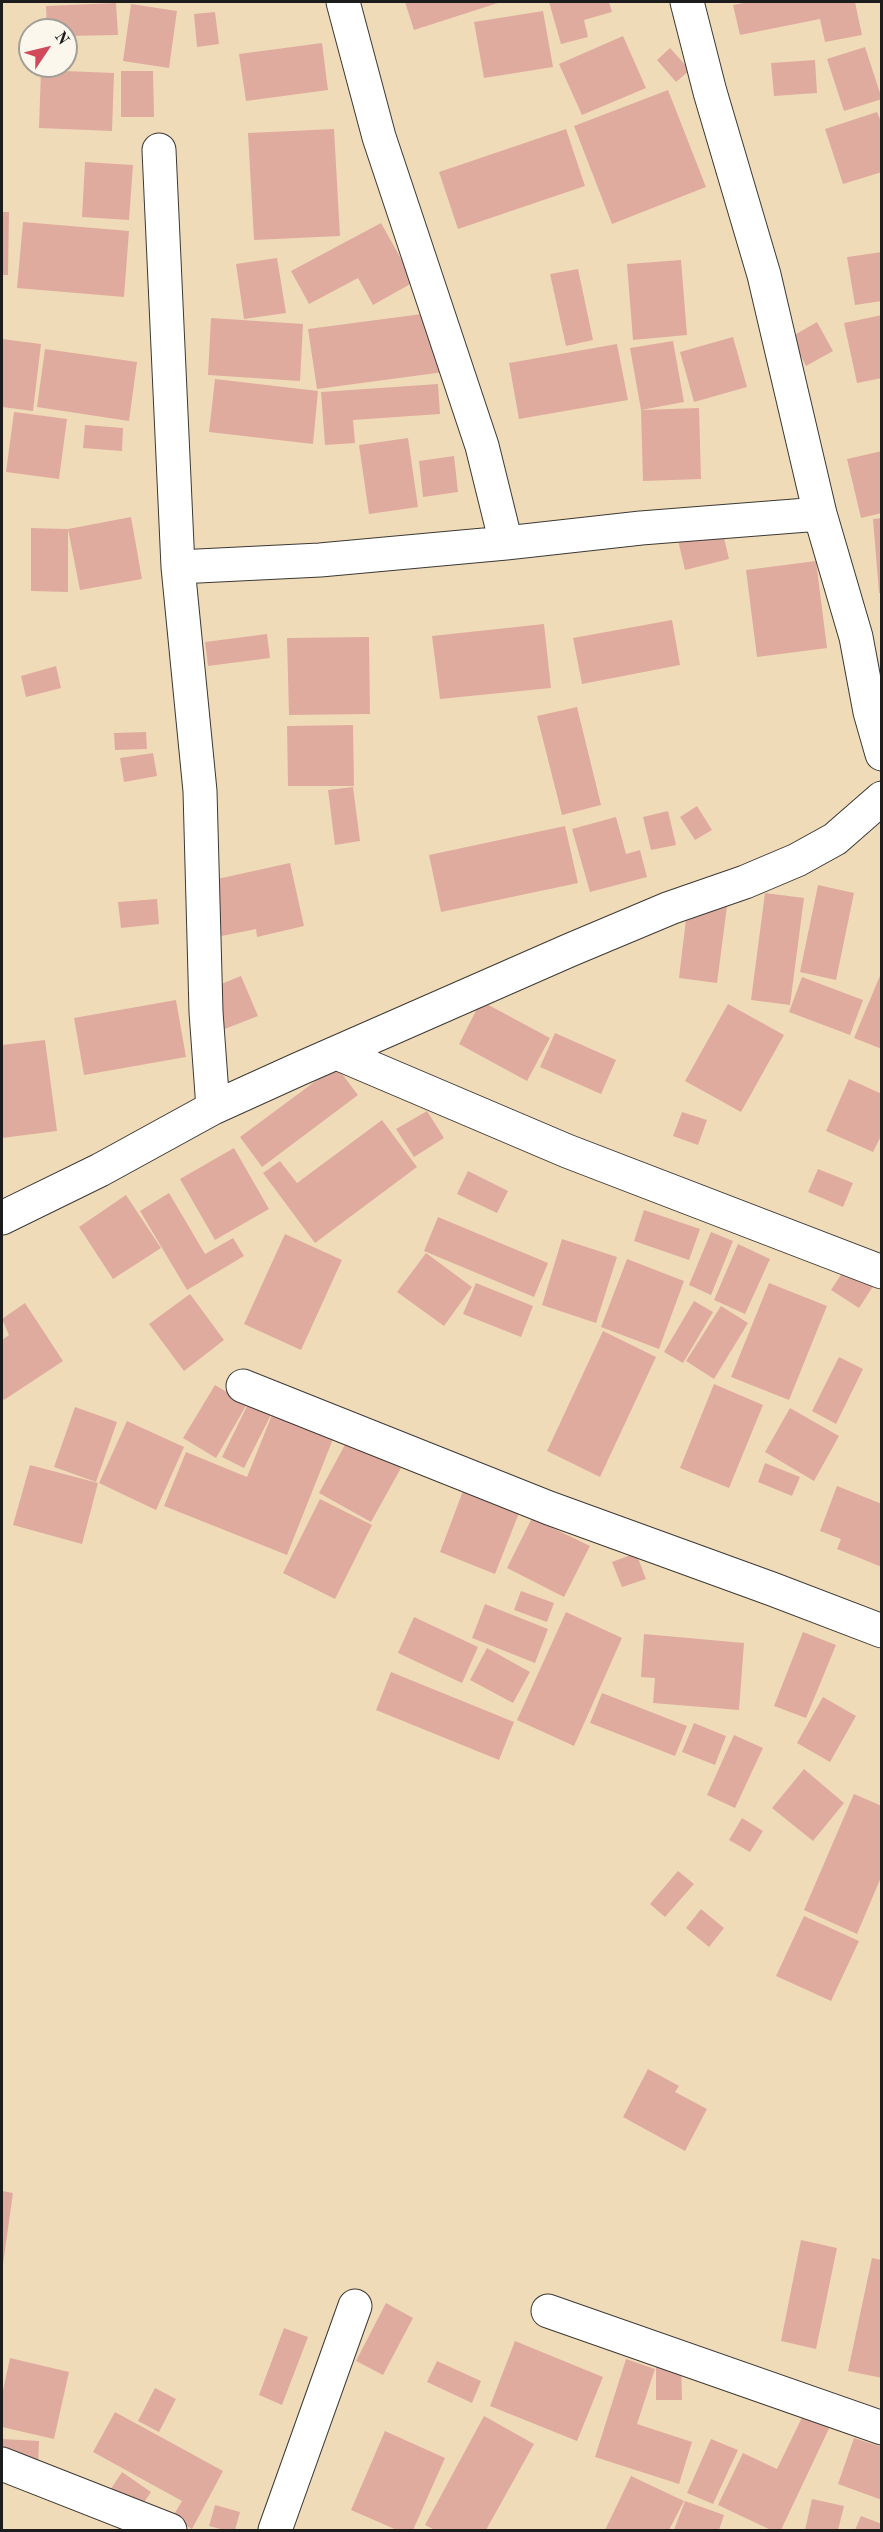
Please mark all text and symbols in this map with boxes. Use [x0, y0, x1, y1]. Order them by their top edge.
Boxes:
north arrow [18, 18, 78, 78]
text: N [51, 29, 71, 48]

